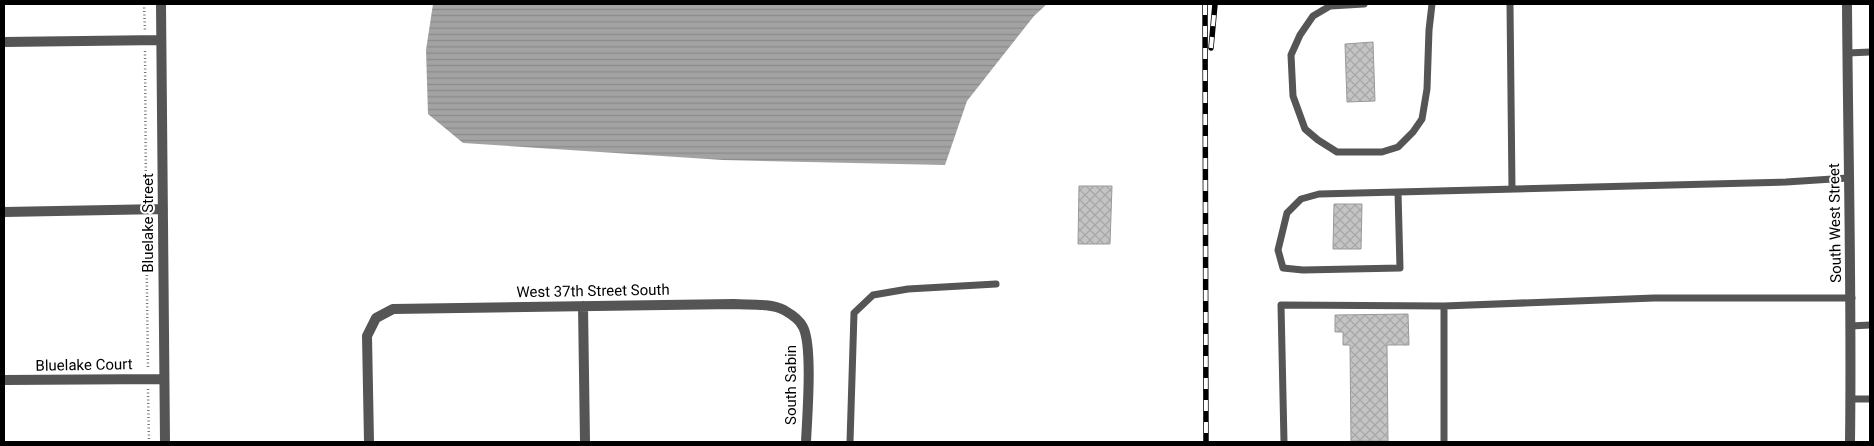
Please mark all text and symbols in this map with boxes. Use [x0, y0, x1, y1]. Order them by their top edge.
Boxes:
street label: South West Street [1825, 163, 1845, 283]
street label: Bluelake Street [139, 173, 157, 273]
street label: West 37th Street South [516, 281, 670, 301]
street label: South Sabin [782, 345, 800, 425]
street label: Bluelake Court [35, 355, 133, 375]

